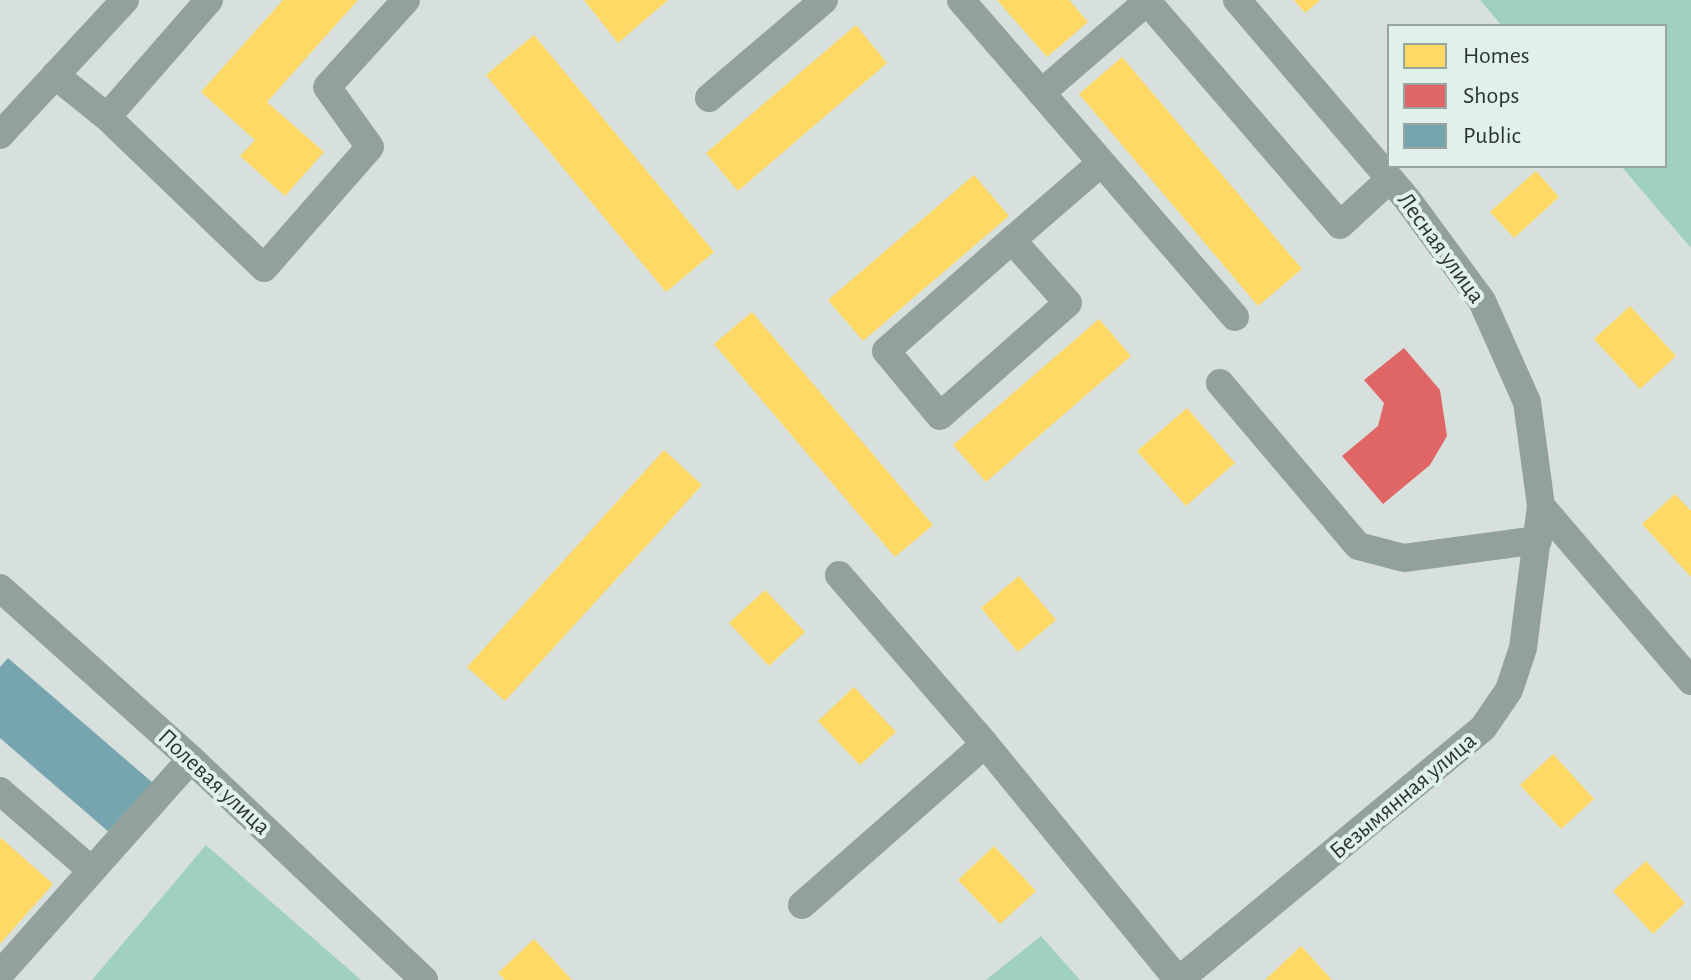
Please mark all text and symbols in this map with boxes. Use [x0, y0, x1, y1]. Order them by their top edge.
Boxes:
legend [1387, 24, 1667, 168]
text: Homes [1463, 44, 1530, 68]
text: Shops [1463, 84, 1519, 108]
text: Public [1463, 124, 1521, 148]
street label: Лесная улица [1391, 187, 1491, 309]
street label: Полевая улица [152, 723, 276, 841]
street label: Безымянная улица [1324, 726, 1482, 866]

